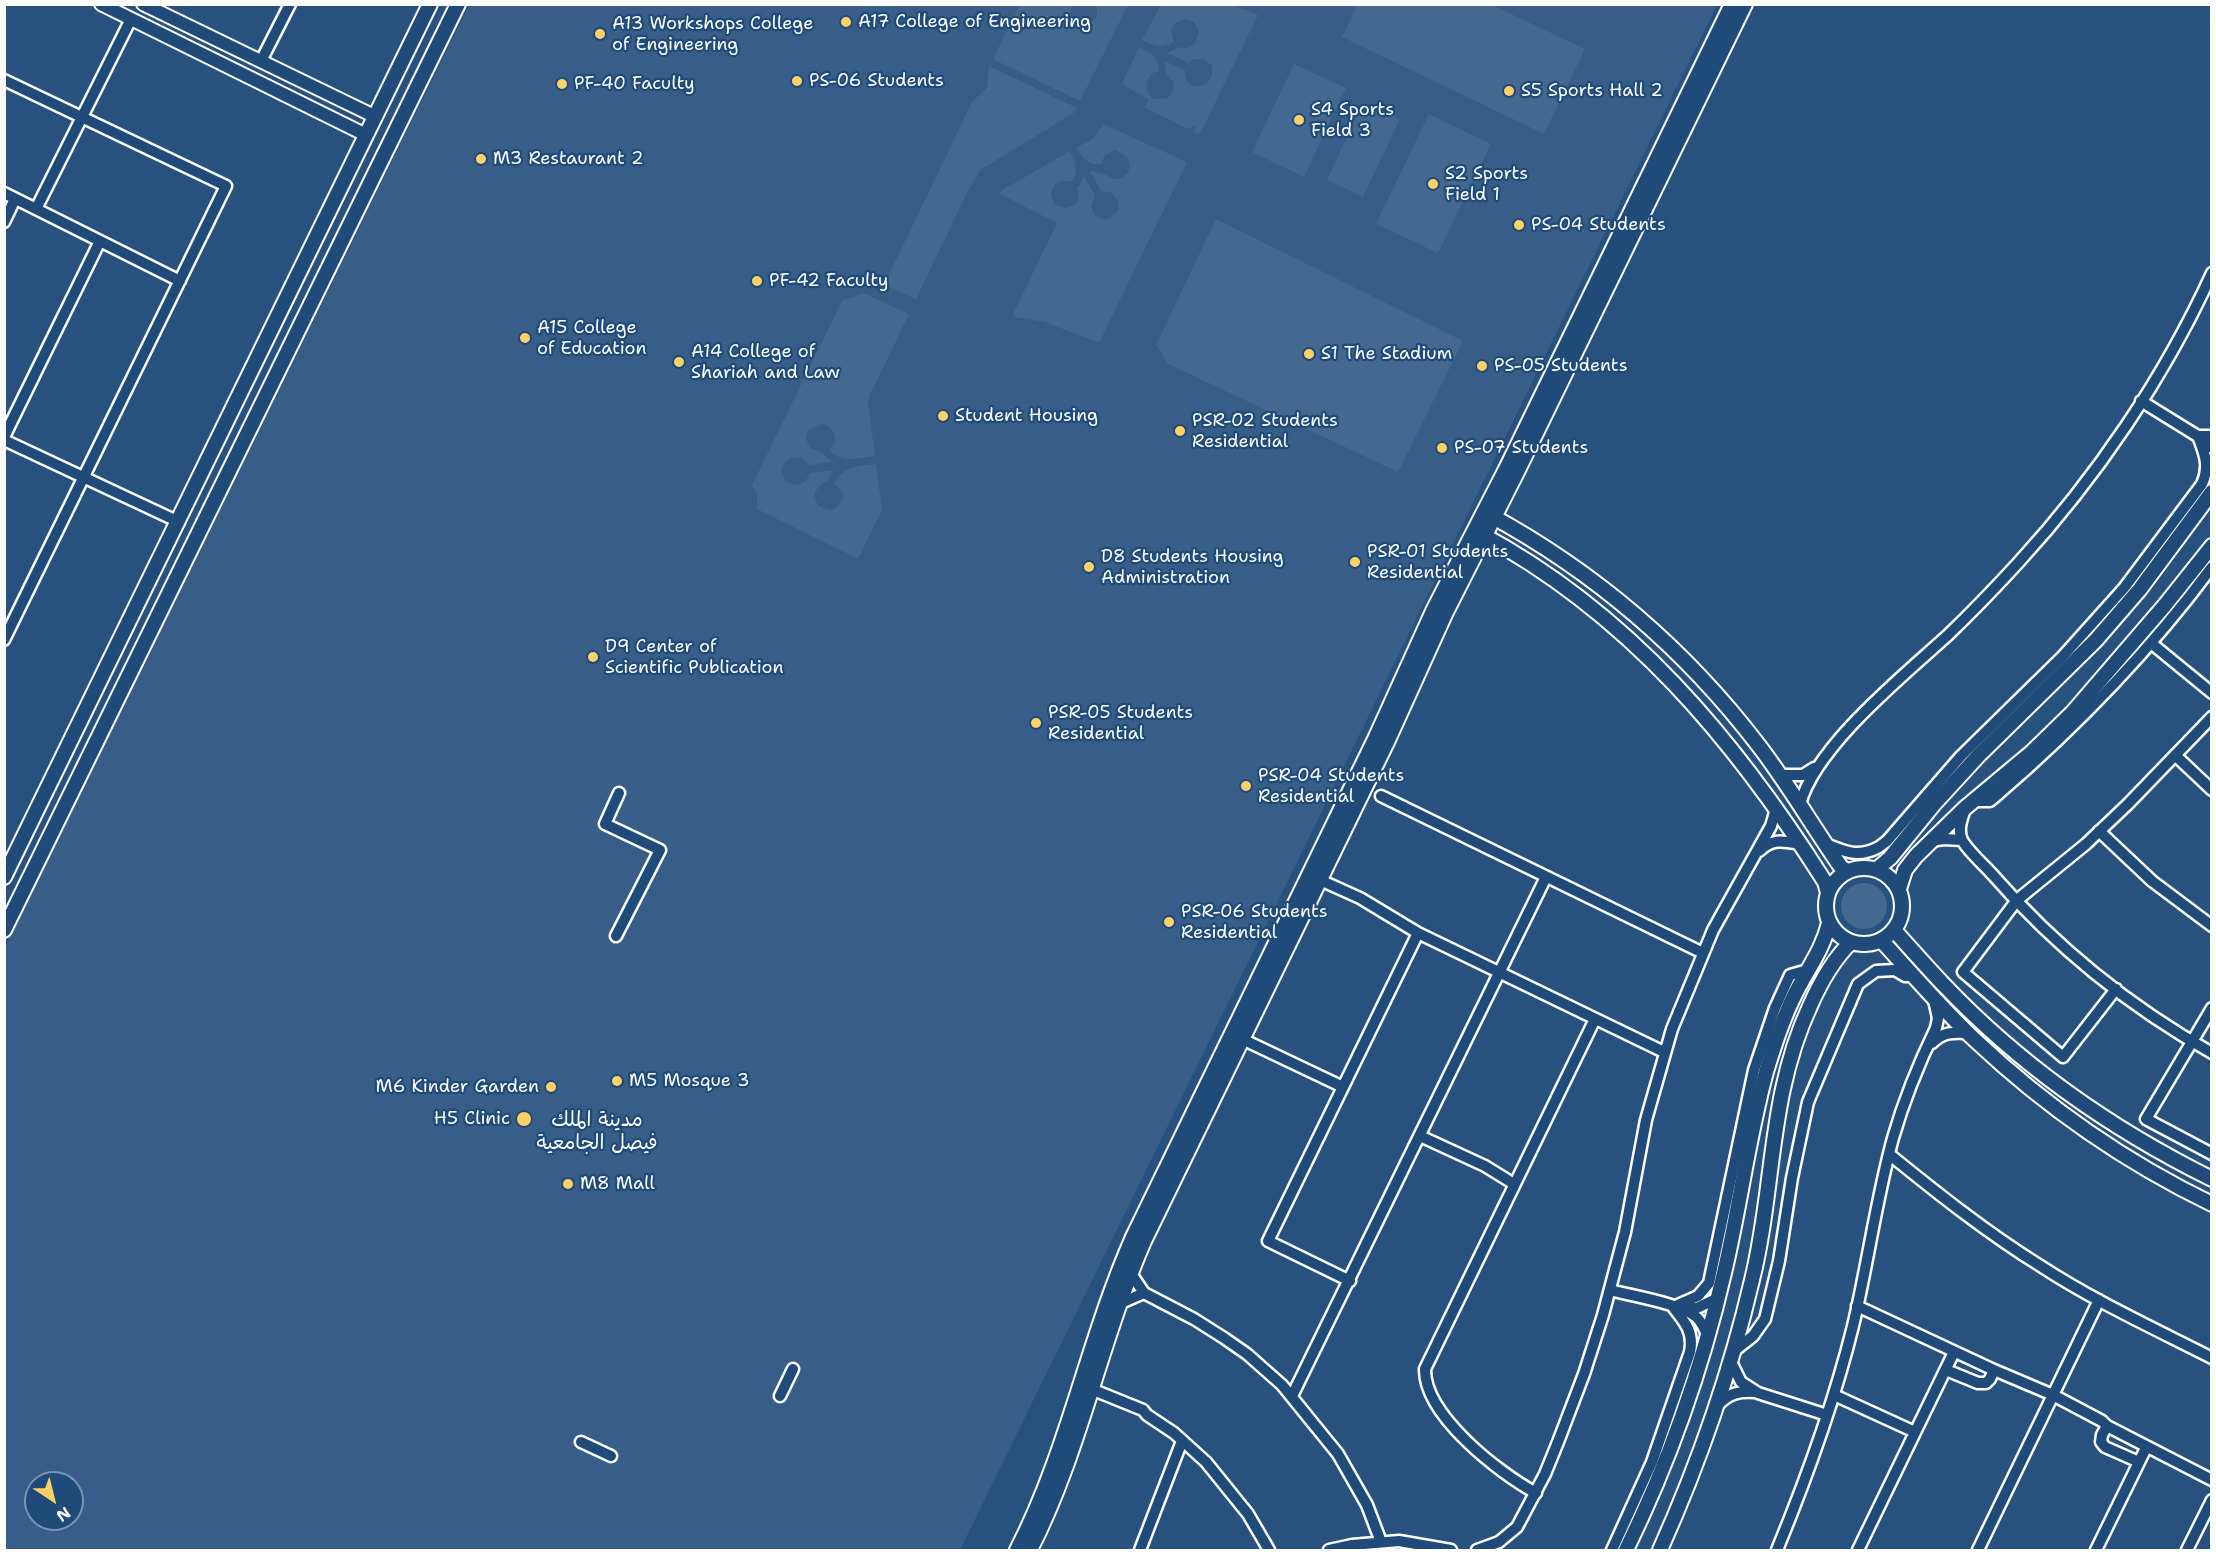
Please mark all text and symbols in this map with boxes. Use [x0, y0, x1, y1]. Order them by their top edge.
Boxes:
place label: A17 College of Engineering [858, 11, 1091, 33]
place label: A13 Workshops College of Engineering [612, 13, 813, 56]
marker: A17 College of Engineering [839, 15, 853, 29]
marker: A13 Workshops College of Engineering [593, 27, 607, 41]
place label: PS-06 Students [809, 70, 944, 92]
place label: PF-40 Faculty [574, 73, 695, 95]
marker: PS-06 Students [790, 74, 804, 88]
marker: PF-40 Faculty [555, 77, 569, 91]
place label: S5 Sports Hall 2 [1521, 80, 1663, 102]
marker: S5 Sports Hall 2 [1502, 84, 1516, 98]
place label: S4 Sports Field 3 [1311, 99, 1394, 142]
marker: S4 Sports Field 3 [1292, 113, 1306, 127]
place label: M3 Restaurant 2 [493, 148, 643, 170]
marker: M3 Restaurant 2 [474, 152, 488, 166]
place label: S2 Sports Field 1 [1445, 163, 1528, 206]
marker: S2 Sports Field 1 [1426, 177, 1440, 191]
place label: PS-04 Students [1531, 214, 1666, 236]
marker: PS-04 Students [1512, 218, 1526, 232]
place label: PF-42 Faculty [769, 270, 888, 292]
marker: PF-42 Faculty [750, 274, 764, 288]
place label: A15 College of Education [537, 317, 647, 360]
marker: A15 College of Education [518, 331, 532, 345]
place label: A14 College of Shariah and Law [691, 341, 840, 384]
place label: S1 The Stadium [1321, 343, 1452, 365]
marker: S1 The Stadium [1302, 347, 1316, 361]
marker: A14 College of Shariah and Law [672, 355, 686, 369]
place label: PS-05 Students [1494, 355, 1628, 377]
marker: PS-05 Students [1475, 359, 1489, 373]
place label: Student Housing [955, 405, 1098, 427]
marker: Student Housing [936, 409, 950, 423]
place label: PSR-02 Students Residential [1192, 410, 1338, 452]
marker: PSR-02 Students Residential [1173, 424, 1187, 438]
place label: PS-07 Students [1454, 437, 1588, 459]
marker: PS-07 Students [1435, 441, 1449, 455]
place label: PSR-01 Students Residential [1367, 541, 1508, 584]
place label: D8 Students Housing Administration [1101, 546, 1284, 588]
marker: PSR-01 Students Residential [1348, 555, 1362, 569]
marker: D8 Students Housing Administration [1082, 560, 1096, 574]
place label: D9 Center of Scientific Publication [605, 636, 783, 678]
marker: D9 Center of Scientific Publication [586, 650, 600, 664]
place label: PSR-05 Students Residential [1048, 702, 1193, 744]
marker: PSR-05 Students Residential [1029, 716, 1043, 730]
place label: PSR-04 Students Residential [1258, 765, 1404, 808]
marker: PSR-04 Students Residential [1239, 779, 1253, 793]
place label: PSR-06 Students Residential [1181, 901, 1328, 944]
marker: PSR-06 Students Residential [1162, 915, 1176, 929]
place label: M5 Mosque 3 [629, 1070, 750, 1092]
marker: M5 Mosque 3 [610, 1074, 624, 1088]
place label: M6 Kinder Garden [375, 1076, 539, 1098]
marker: M6 Kinder Garden [544, 1080, 558, 1094]
place label: H5 Clinic [434, 1108, 510, 1130]
district label: مدينة الملك فيصل الجامعية [536, 1109, 658, 1156]
marker: H5 Clinic [515, 1110, 533, 1128]
place label: M8 Mall [580, 1173, 655, 1195]
marker: M8 Mall [561, 1177, 575, 1191]
north arrow [24, 1471, 84, 1531]
text: N [52, 1502, 75, 1527]

